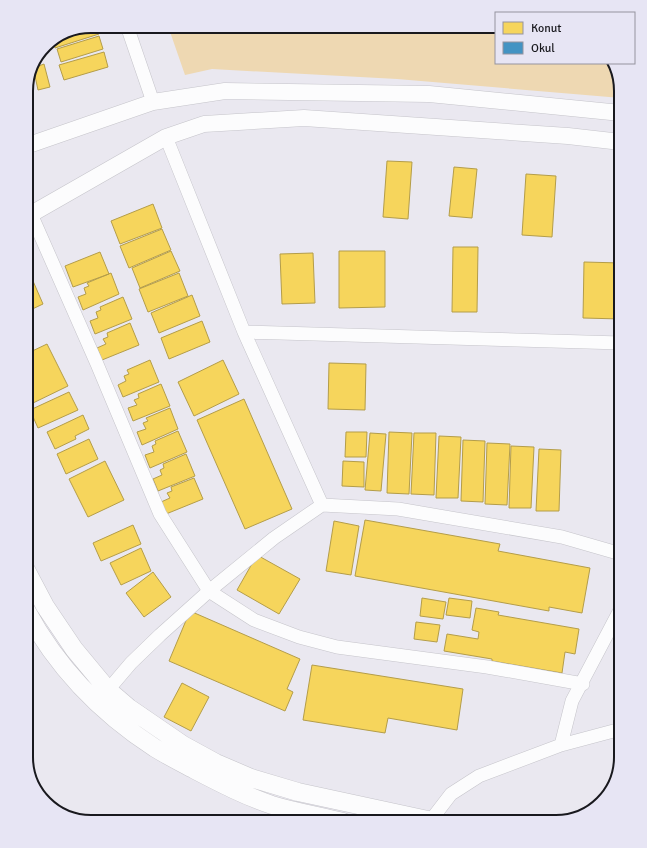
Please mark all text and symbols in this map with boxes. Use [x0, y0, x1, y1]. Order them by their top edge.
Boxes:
legend [495, 12, 635, 64]
text: Konut [531, 21, 562, 36]
text: Okul [531, 41, 555, 56]

